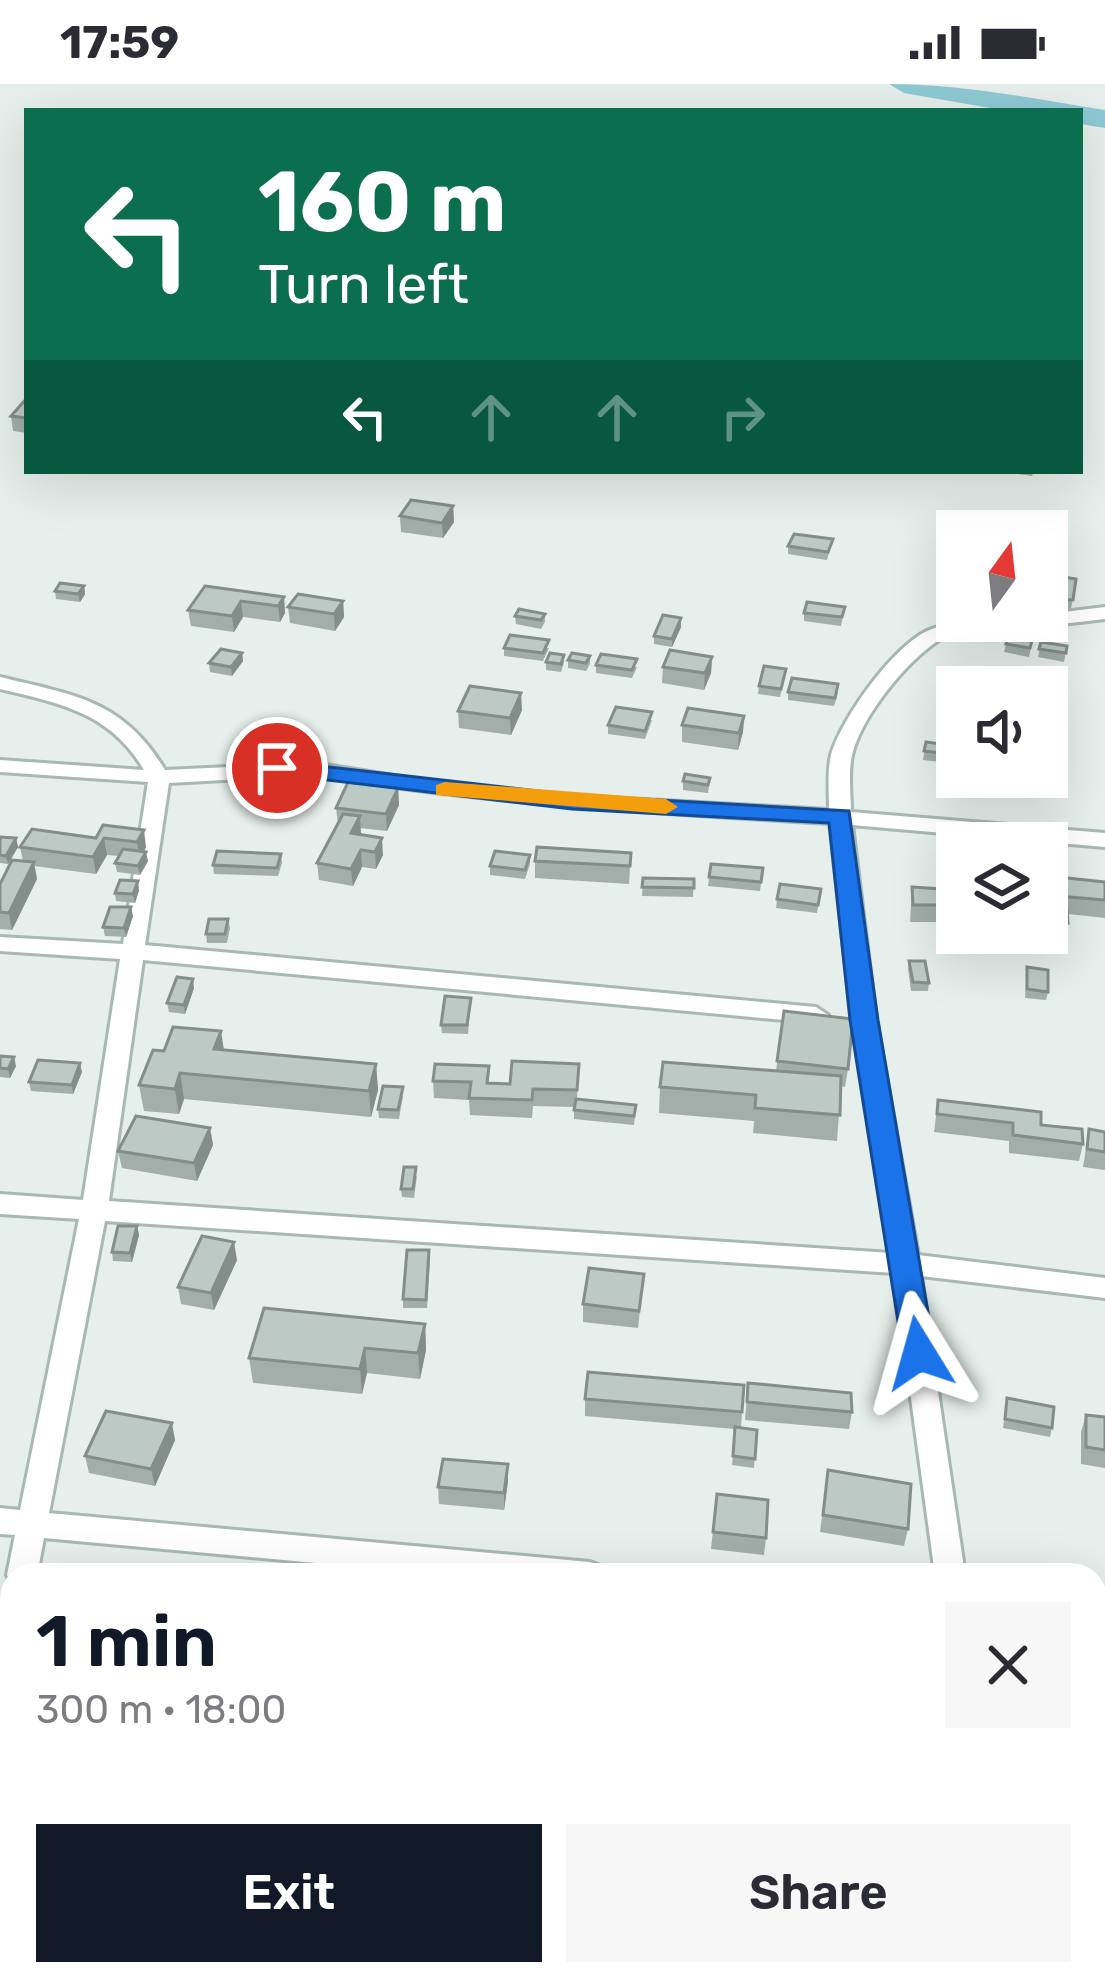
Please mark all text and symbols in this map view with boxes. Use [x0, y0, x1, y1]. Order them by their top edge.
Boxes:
text: 17:59 [60, 16, 179, 69]
text: 160 m [258, 152, 506, 252]
icon: left [60, 156, 216, 312]
text: Turn left [258, 253, 469, 317]
icon: left [332, 384, 398, 450]
icon: ahead [458, 384, 524, 450]
icon: ahead [584, 384, 650, 450]
icon: right [710, 384, 776, 450]
north arrow [936, 510, 1068, 642]
map controls [936, 510, 1068, 954]
button: sound [936, 666, 1068, 798]
pin [226, 717, 328, 819]
icon: arrive [244, 735, 310, 801]
button: layers [936, 822, 1068, 954]
position arrow [856, 1290, 982, 1416]
text: 1 min [36, 1599, 217, 1684]
button: close [945, 1602, 1071, 1728]
text: 300 m · 18:00 [36, 1687, 286, 1733]
button: Exit [36, 1824, 542, 1962]
button: Share [566, 1824, 1071, 1962]

